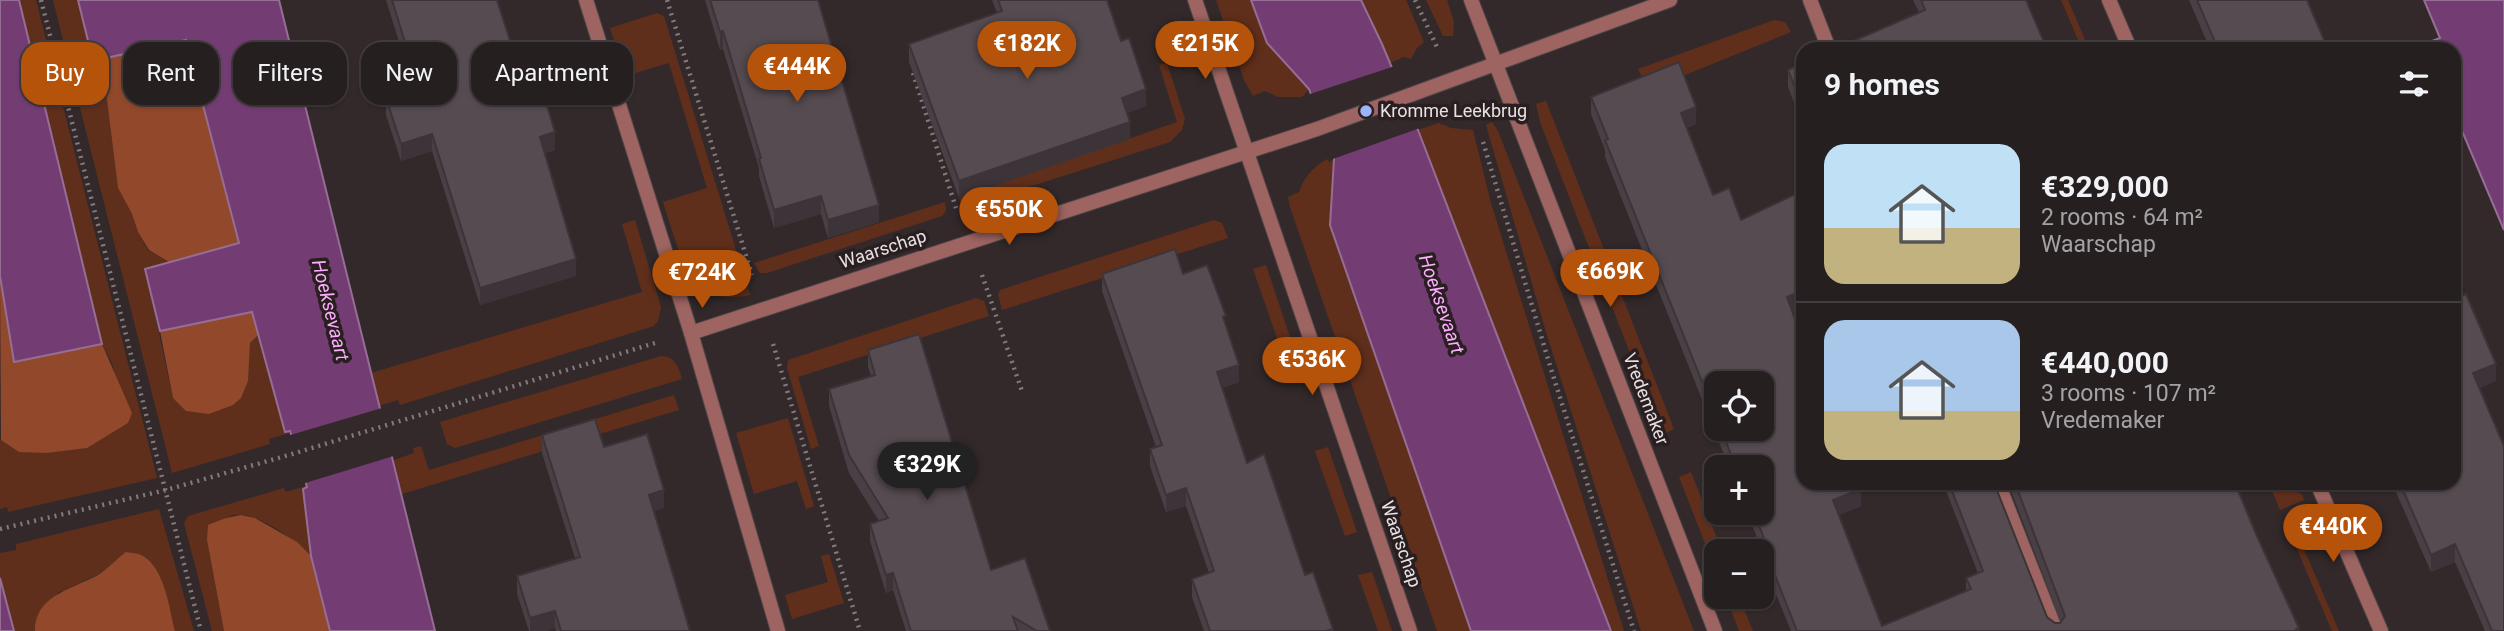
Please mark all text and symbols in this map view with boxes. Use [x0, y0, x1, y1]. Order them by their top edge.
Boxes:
pin: €182K [978, 22, 1076, 81]
pin: €215K [1156, 22, 1254, 81]
text: €182K [993, 30, 1061, 57]
text: €215K [1171, 30, 1239, 57]
chip: Buy [21, 42, 109, 105]
chip: Rent [123, 42, 219, 105]
chip: Filters [233, 42, 347, 105]
chip: New [361, 42, 457, 105]
chip: Apartment [471, 42, 633, 105]
pin: €444K [748, 44, 846, 104]
text: €444K [763, 53, 831, 80]
icon: filters [2395, 65, 2433, 103]
text: 9 homes [1824, 67, 1940, 102]
place label: Kromme Leekbrug [1380, 100, 1527, 121]
marker: Kromme Leekbrug [1358, 103, 1374, 119]
text: €329,000 [2041, 169, 2169, 204]
icon: home [1880, 172, 1964, 256]
pin: €550K [960, 188, 1058, 247]
text: €550K [975, 196, 1043, 223]
text: 2 rooms · 64 m² [2041, 204, 2203, 231]
street label: Waarschap [837, 225, 929, 272]
text: Waarschap [2041, 231, 2156, 258]
pin: €724K [653, 250, 751, 310]
pin: €669K [1561, 250, 1659, 309]
water label: Hoeksevaart [1414, 251, 1470, 358]
water label: Hoeksevaart [307, 257, 354, 364]
text: €669K [1576, 258, 1644, 285]
text: €724K [668, 259, 736, 286]
pin: €536K [1263, 338, 1361, 397]
text: €440,000 [2041, 345, 2169, 380]
text: €536K [1278, 346, 1346, 373]
icon: home [1880, 348, 1964, 432]
street label: Vredemaker [1619, 350, 1674, 448]
map controls [1704, 371, 1774, 609]
button: locate [1704, 371, 1774, 441]
text: 3 rooms · 107 m² [2041, 380, 2216, 407]
text: Vredemaker [2041, 407, 2164, 434]
pin: €329K [878, 442, 976, 502]
text: €329K [893, 451, 961, 478]
button: + [1704, 455, 1774, 525]
street label: Waarschap [1377, 498, 1426, 590]
pin: €440K [2284, 504, 2382, 564]
text: €440K [2299, 513, 2367, 540]
button: − [1704, 539, 1774, 609]

